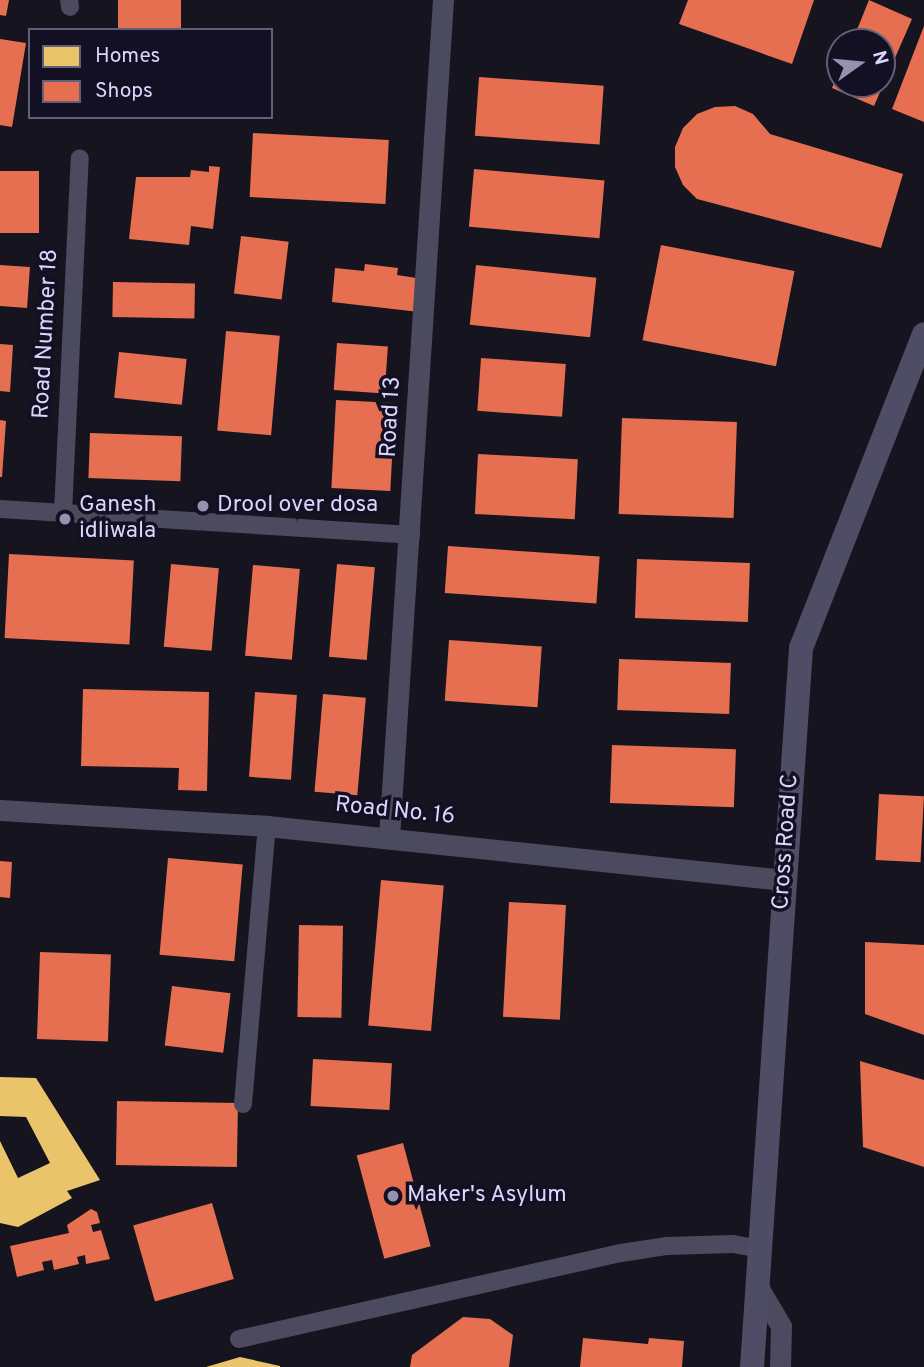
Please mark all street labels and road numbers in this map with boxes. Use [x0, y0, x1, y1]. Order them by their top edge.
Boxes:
street label: Road Number 18 [29, 248, 65, 420]
street label: Road 13 [376, 376, 408, 458]
street label: Cross Road C [768, 773, 806, 911]
street label: Road No. 16 [334, 792, 456, 832]

